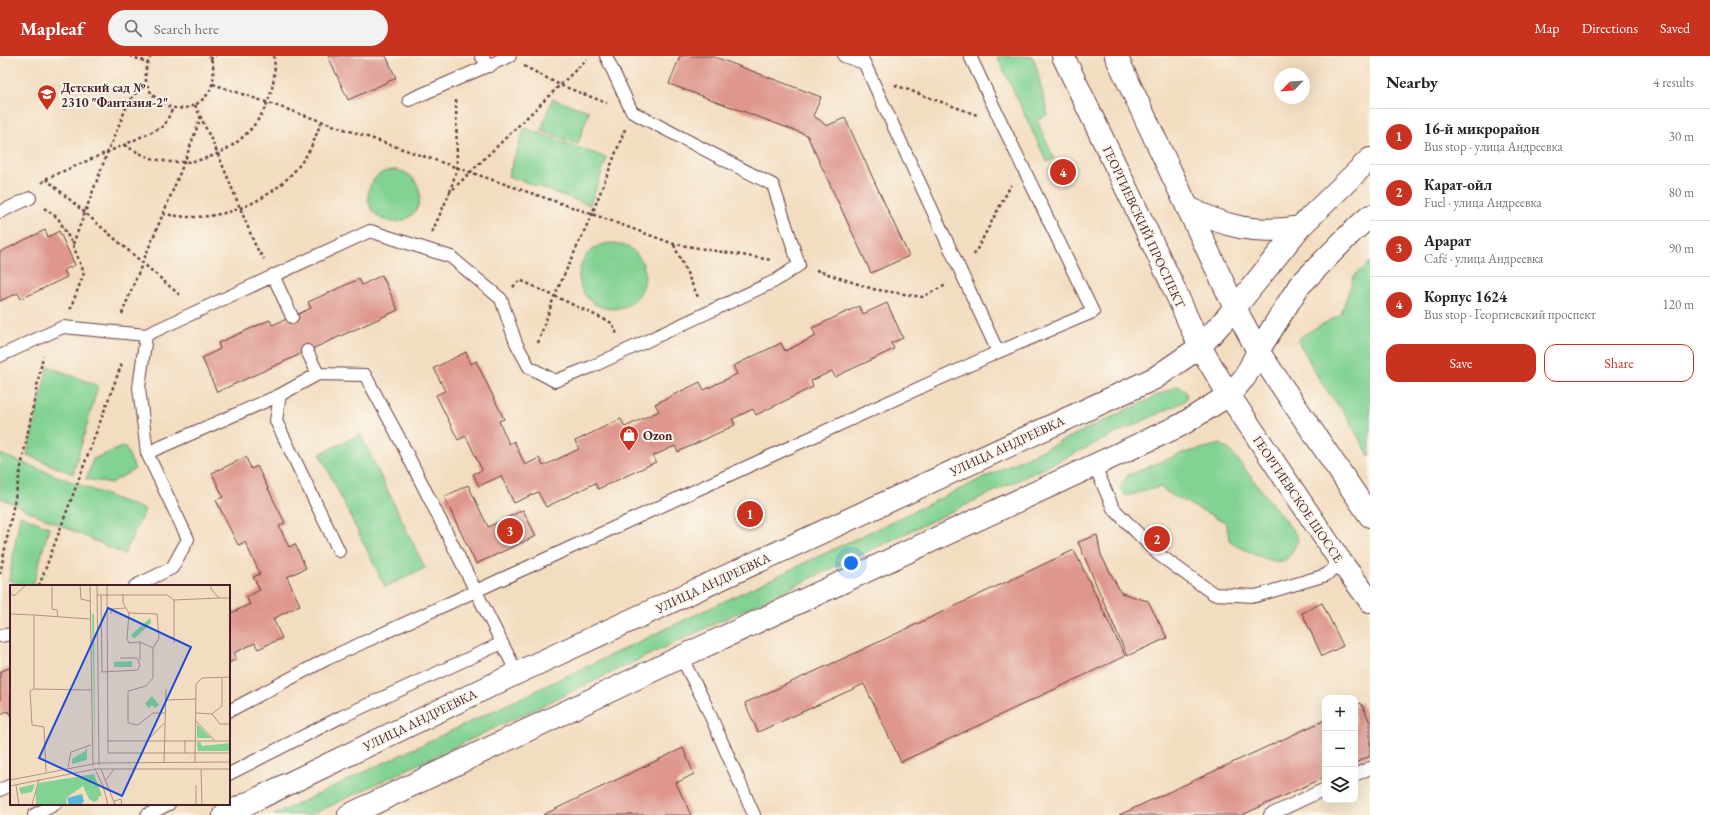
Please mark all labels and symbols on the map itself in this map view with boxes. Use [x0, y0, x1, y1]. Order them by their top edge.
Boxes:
north arrow [1274, 68, 1310, 104]
place label: Детский сад № 2310 "Фантазия-2" [61, 79, 168, 111]
school or university icon: Детский сад № 2310 "Фантазия-2" [36, 83, 58, 111]
street label: ГЕОРГИЕВСКИЙ ПРОСПЕКТ [1099, 143, 1189, 311]
pin: 4 [1050, 157, 1076, 187]
street label: УЛИЦА АНДРЕЕВКА [946, 412, 1068, 480]
shop icon: Ozon [618, 424, 640, 452]
place label: Ozon [643, 427, 673, 444]
street label: ГЕОРГИЕВСКОЕ ШОССЕ [1249, 432, 1347, 566]
pin: 1 [737, 499, 763, 529]
pin: 3 [497, 516, 523, 546]
pin: 2 [1144, 524, 1170, 554]
street label: УЛИЦА АНДРЕЕВКА [652, 549, 774, 617]
your location [841, 553, 861, 573]
inset map [10, 585, 230, 805]
street label: УЛИЦА АНДРЕЕВКА [359, 685, 481, 755]

